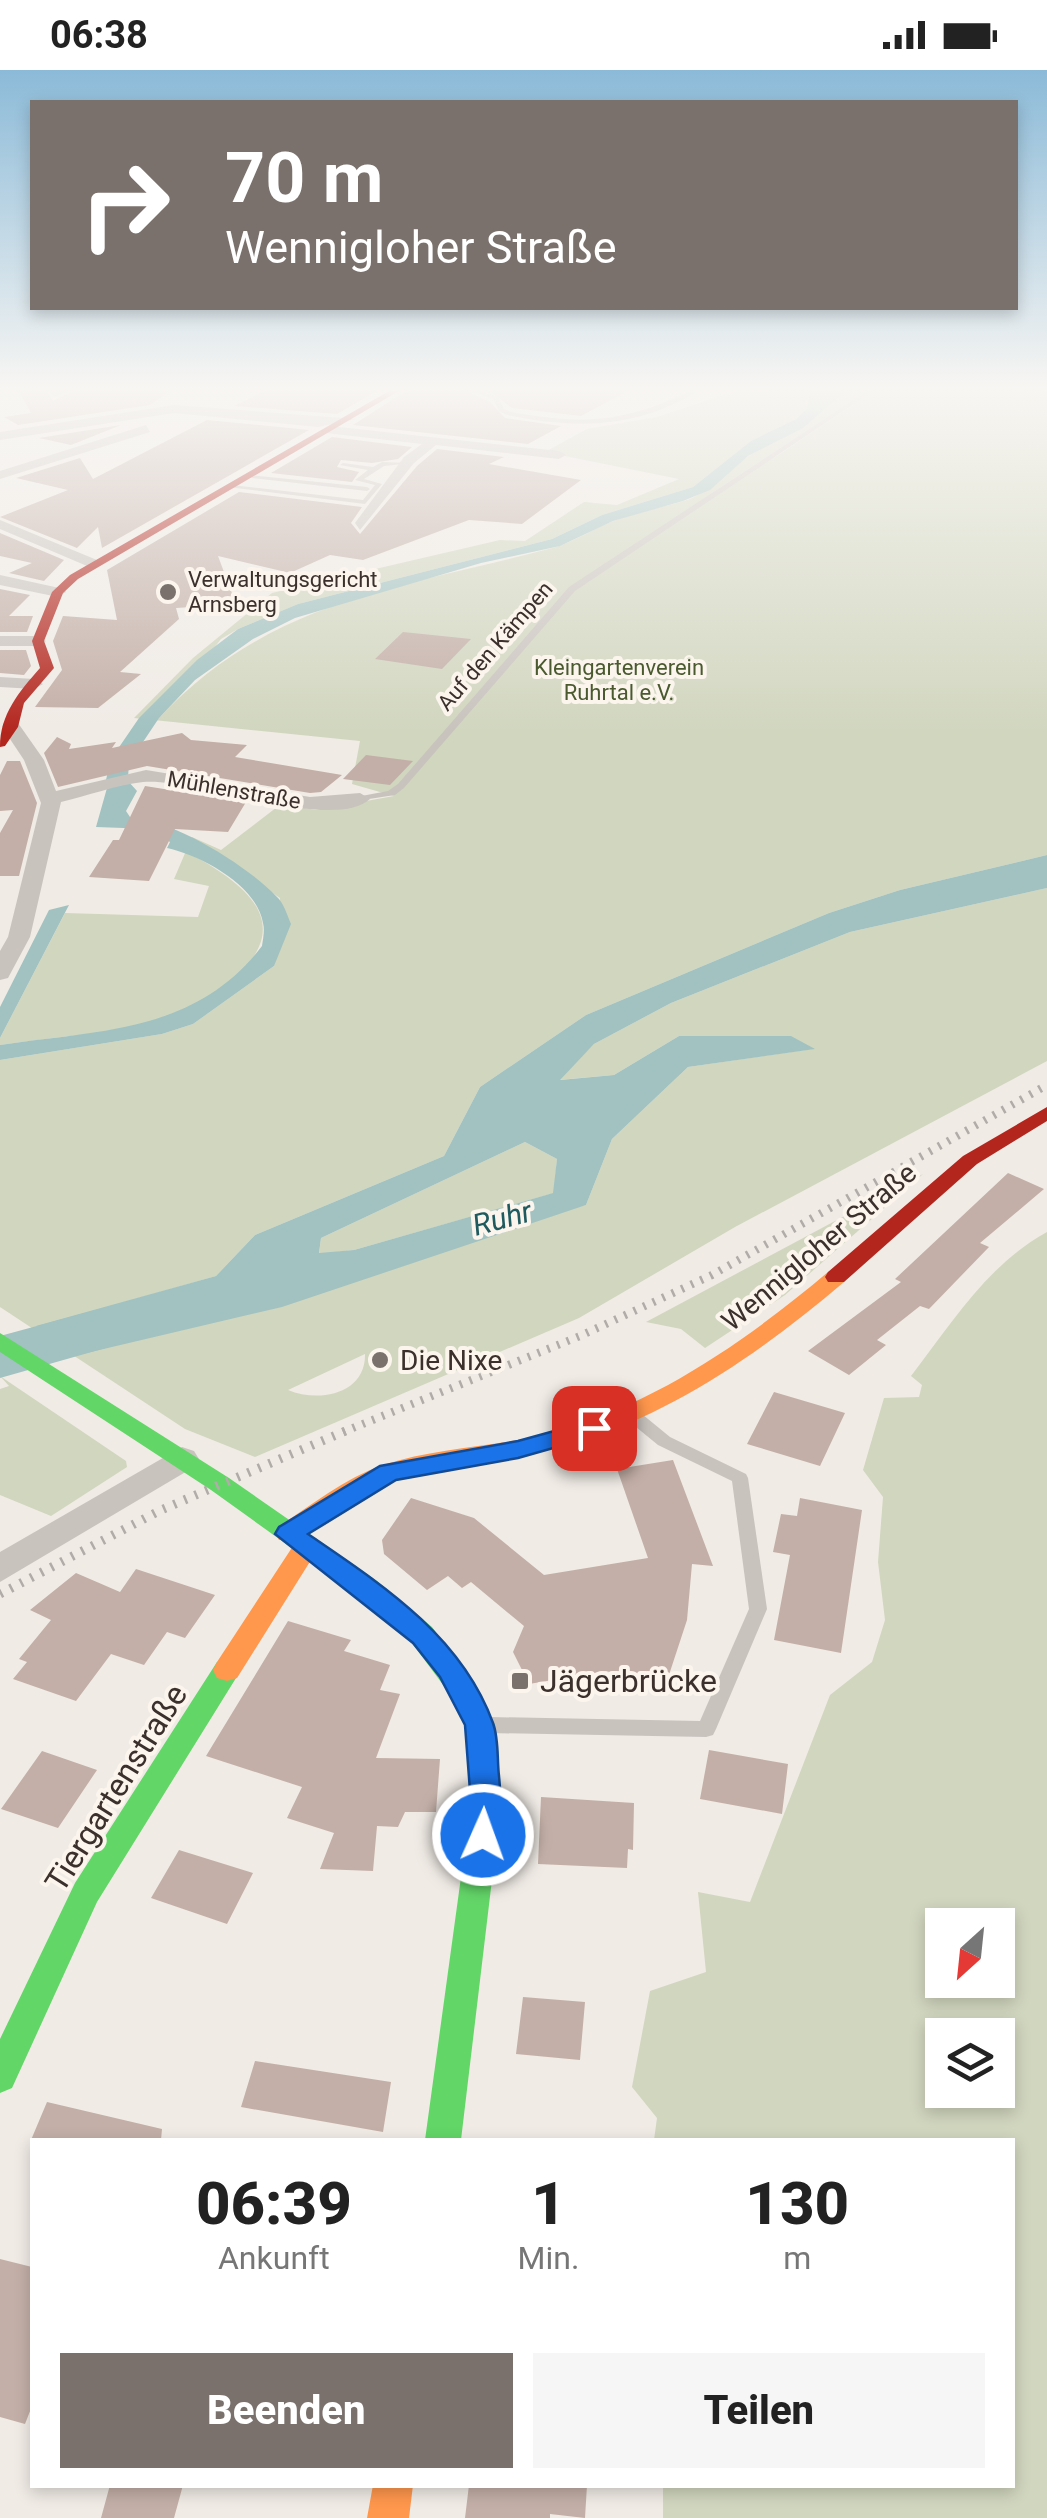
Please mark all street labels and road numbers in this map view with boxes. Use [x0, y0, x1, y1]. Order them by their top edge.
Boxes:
street label: Auf den Kämpen [432, 577, 558, 715]
street label: Mühlenstraße [165, 766, 303, 814]
street label: Wennigloher Straße [715, 1156, 923, 1338]
street label: Tiergartenstraße [37, 1677, 195, 1899]

